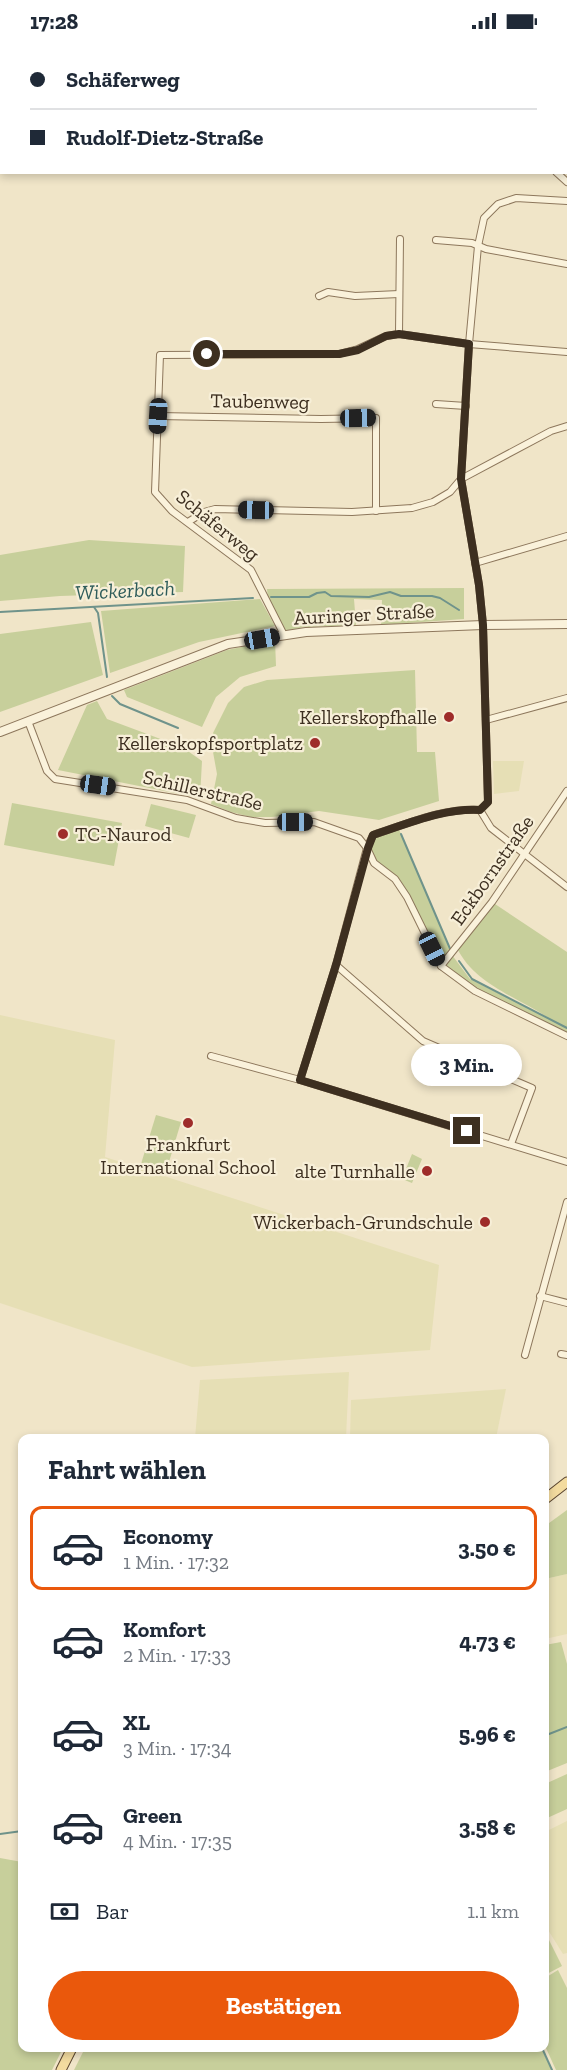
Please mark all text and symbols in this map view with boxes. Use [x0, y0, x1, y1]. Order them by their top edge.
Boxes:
text: 17:28 [30, 8, 78, 35]
text: Schäferweg [66, 66, 180, 93]
text: Rudolf-Dietz-Straße [66, 124, 263, 151]
route start [193, 340, 220, 367]
street label: Taubenweg [210, 388, 310, 414]
car [148, 398, 168, 434]
car [340, 409, 376, 427]
street label: Schäferweg [171, 484, 265, 566]
car [238, 501, 274, 519]
water label: Wickerbach [74, 575, 176, 605]
street label: Auringer Straße [293, 598, 435, 630]
car [243, 627, 281, 651]
place label: Kellerskopfhalle [299, 705, 437, 729]
marker: Kellerskopfhalle [442, 710, 456, 724]
place label: Kellerskopfsportplatz [118, 731, 303, 755]
marker: Kellerskopfsportplatz [308, 736, 322, 750]
street label: Schillerstraße [141, 765, 265, 815]
car [79, 774, 117, 796]
street label: Eckbornstraße [445, 810, 539, 930]
car [277, 813, 313, 831]
place label: TC-Naurod [75, 822, 171, 846]
marker: TC-Naurod [56, 827, 70, 841]
car [416, 929, 448, 969]
callout: 3 Min. [412, 1044, 522, 1086]
text: 3 Min. [439, 1053, 494, 1077]
marker: Frankfurt International School [181, 1116, 195, 1130]
route end [453, 1117, 480, 1144]
place label: Frankfurt International School [100, 1132, 276, 1179]
place label: alte Turnhalle [295, 1159, 415, 1183]
marker: alte Turnhalle [420, 1164, 434, 1178]
place label: Wickerbach-Grundschule [253, 1210, 473, 1234]
marker: Wickerbach-Grundschule [478, 1215, 492, 1229]
text: Fahrt wählen [48, 1454, 206, 1486]
icon: car [51, 1521, 105, 1575]
text: Economy [123, 1523, 213, 1550]
text: 3.50 € [458, 1535, 516, 1562]
text: 1 Min. · 17:32 [123, 1550, 229, 1574]
icon: car [51, 1614, 105, 1668]
text: Komfort [123, 1616, 206, 1643]
text: 4.73 € [459, 1628, 516, 1655]
text: 2 Min. · 17:33 [123, 1643, 231, 1667]
icon: car [51, 1707, 105, 1761]
text: XL [123, 1709, 150, 1736]
text: 5.96 € [459, 1721, 516, 1748]
text: 3 Min. · 17:34 [123, 1736, 232, 1760]
icon: car [51, 1800, 105, 1854]
text: Green [123, 1802, 182, 1829]
text: 3.58 € [459, 1814, 516, 1841]
text: 4 Min. · 17:35 [123, 1829, 232, 1853]
icon: cash [48, 1895, 81, 1928]
text: Bar [96, 1898, 129, 1925]
text: 1.1 km [467, 1899, 519, 1923]
button: Bestätigen [48, 1971, 519, 2040]

